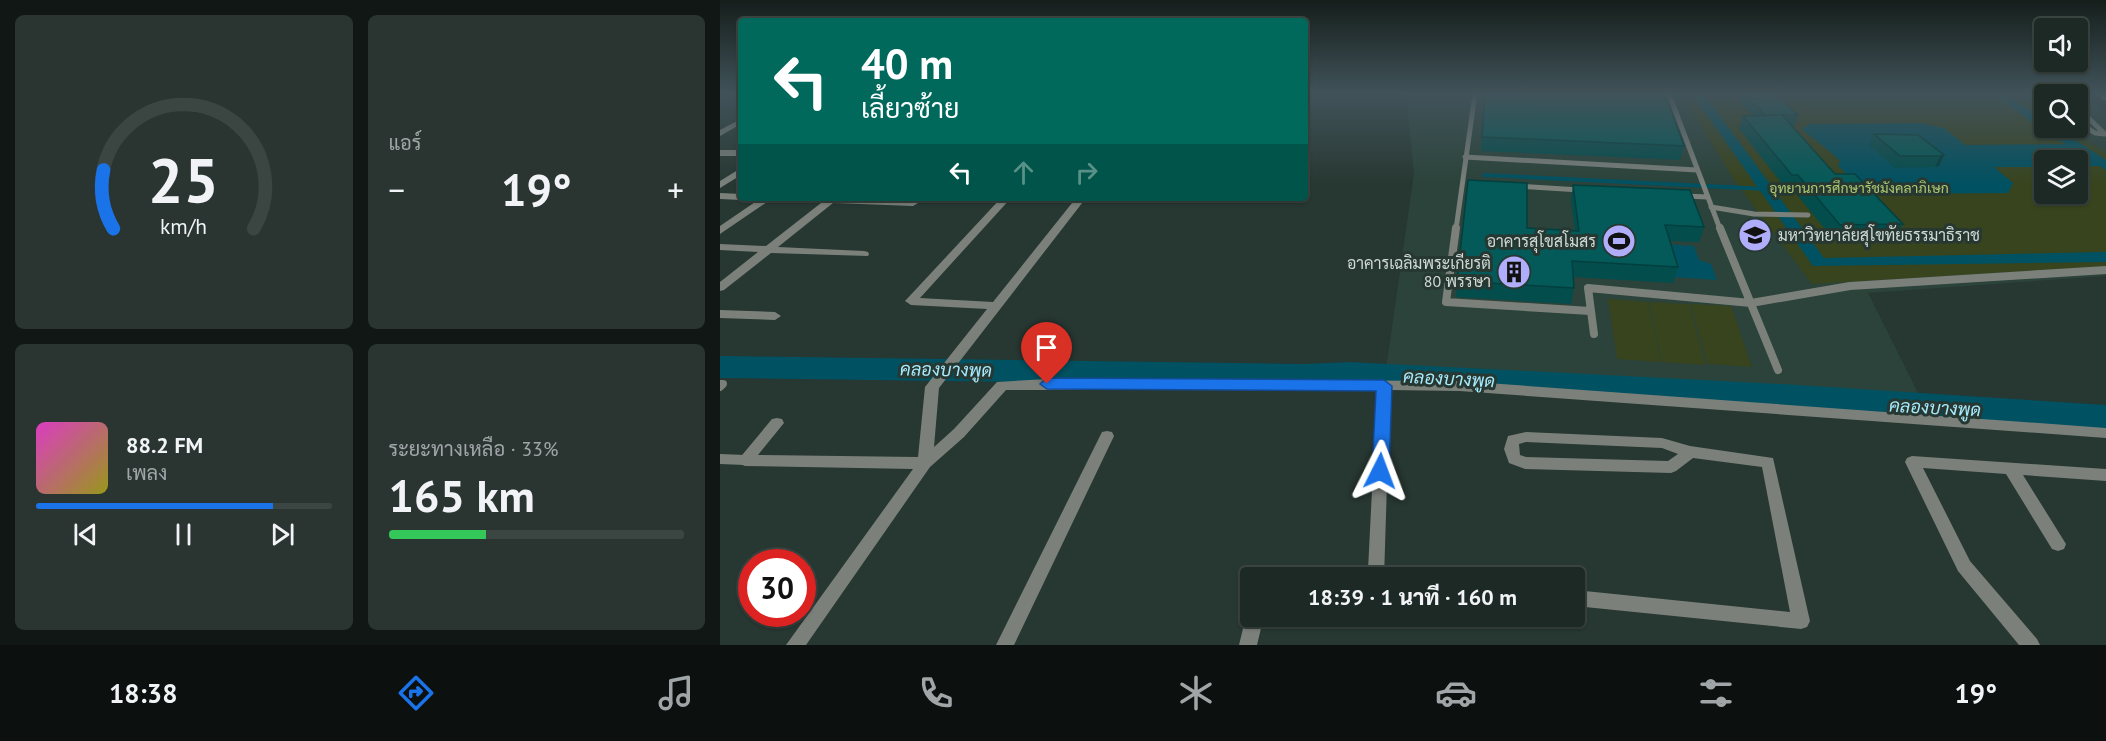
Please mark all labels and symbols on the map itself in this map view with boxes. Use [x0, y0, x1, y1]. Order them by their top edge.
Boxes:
park label: อุทยานการศึกษารัชมังคลาภิเษก [1769, 179, 1949, 198]
school or university icon: มหาวิทยาลัยสุโขทัยธรรมาธิราช [1737, 217, 1773, 253]
sports icon: อาคารสุโขสโมสร [1601, 223, 1637, 259]
place label: มหาวิทยาลัยสุโขทัยธรรมาธิราช [1778, 224, 1980, 247]
place label: อาคารสุโขสโมสร [1487, 230, 1596, 253]
place label: อาคารเฉลิมพระเกียรติ 80 พรรษา [1347, 252, 1491, 291]
building icon: อาคารเฉลิมพระเกียรติ 80 พรรษา [1496, 254, 1532, 290]
pin [1021, 322, 1072, 384]
water label: คลองบางพูด [900, 357, 992, 384]
water label: คลองบางพูด [1402, 365, 1496, 394]
water label: คลองบางพูด [1888, 394, 1982, 423]
position arrow [1348, 439, 1412, 503]
speed limit sign: 30 [738, 549, 816, 627]

